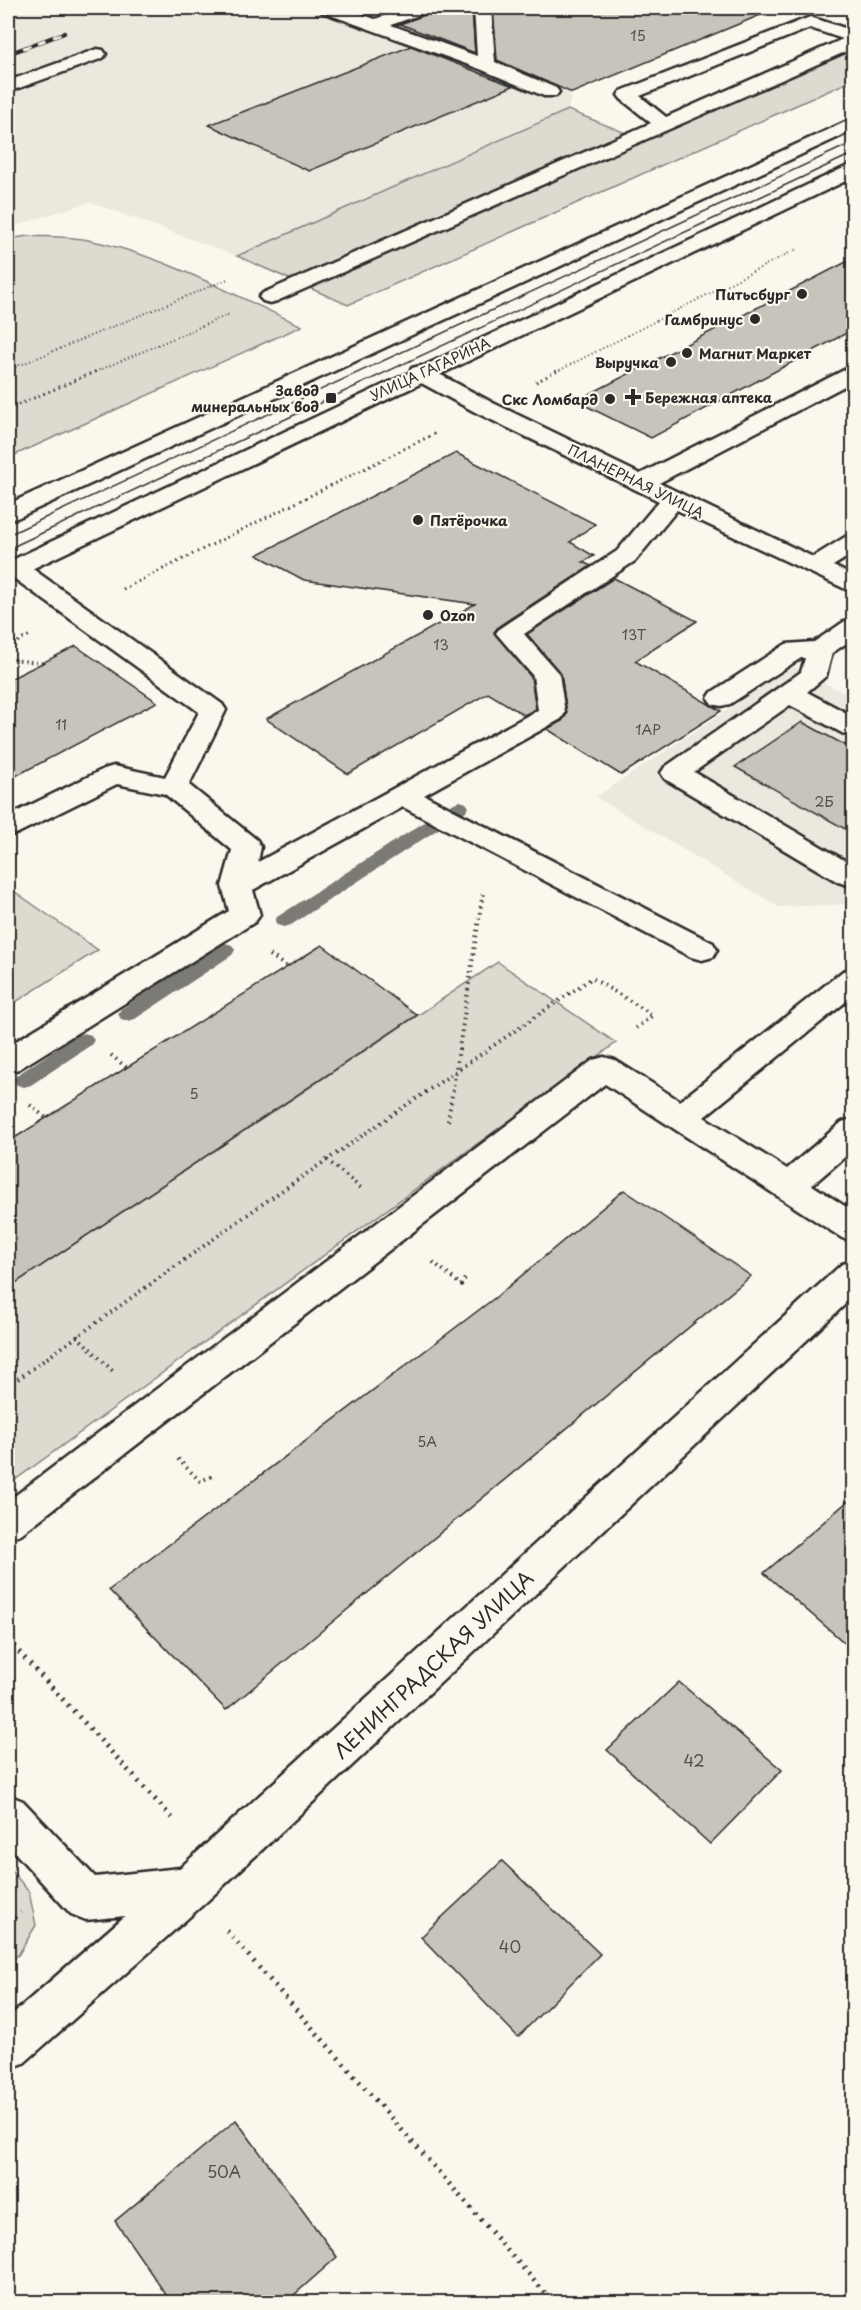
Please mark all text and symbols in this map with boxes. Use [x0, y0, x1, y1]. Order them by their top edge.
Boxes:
house number: 15 [630, 25, 646, 46]
place label: Питьсбург [715, 284, 791, 305]
marker: Питьсбург [795, 287, 809, 301]
place label: Гамбринус [665, 309, 744, 330]
marker: Гамбринус [748, 312, 762, 326]
street label: УЛИЦА ГАГАРИНА [366, 332, 494, 406]
place label: Магнит Маркет [699, 343, 812, 364]
marker: Магнит Маркет [680, 346, 694, 360]
place label: Выручка [595, 352, 659, 373]
marker: Выручка [664, 355, 678, 369]
place label: Завод минеральных вод [191, 380, 320, 417]
place label: Бережная аптека [645, 387, 773, 408]
place label: Скс Ломбард [502, 389, 599, 410]
marker: Бережная аптека [626, 390, 640, 404]
marker: Завод минеральных вод [324, 391, 338, 405]
marker: Скс Ломбард [603, 392, 617, 406]
street label: ПЛАНЕРНАЯ УЛИЦА [564, 439, 708, 523]
place label: Пятёрочка [430, 510, 508, 531]
marker: Пятёрочка [411, 513, 425, 527]
place label: Ozon [440, 605, 475, 626]
marker: Ozon [421, 608, 435, 622]
house number: 13Т [622, 624, 647, 645]
house number: 13 [433, 634, 449, 655]
house number: 11 [55, 714, 67, 735]
house number: 1АР [635, 719, 661, 740]
house number: 2Б [814, 791, 834, 812]
house number: 5 [189, 1083, 199, 1104]
house number: 5А [417, 1431, 437, 1452]
street label: ЛЕНИНГРАДСКАЯ УЛИЦА [326, 1563, 540, 1765]
house number: 42 [683, 1748, 705, 1772]
house number: 40 [499, 1934, 521, 1958]
house number: 50А [207, 2159, 241, 2183]

